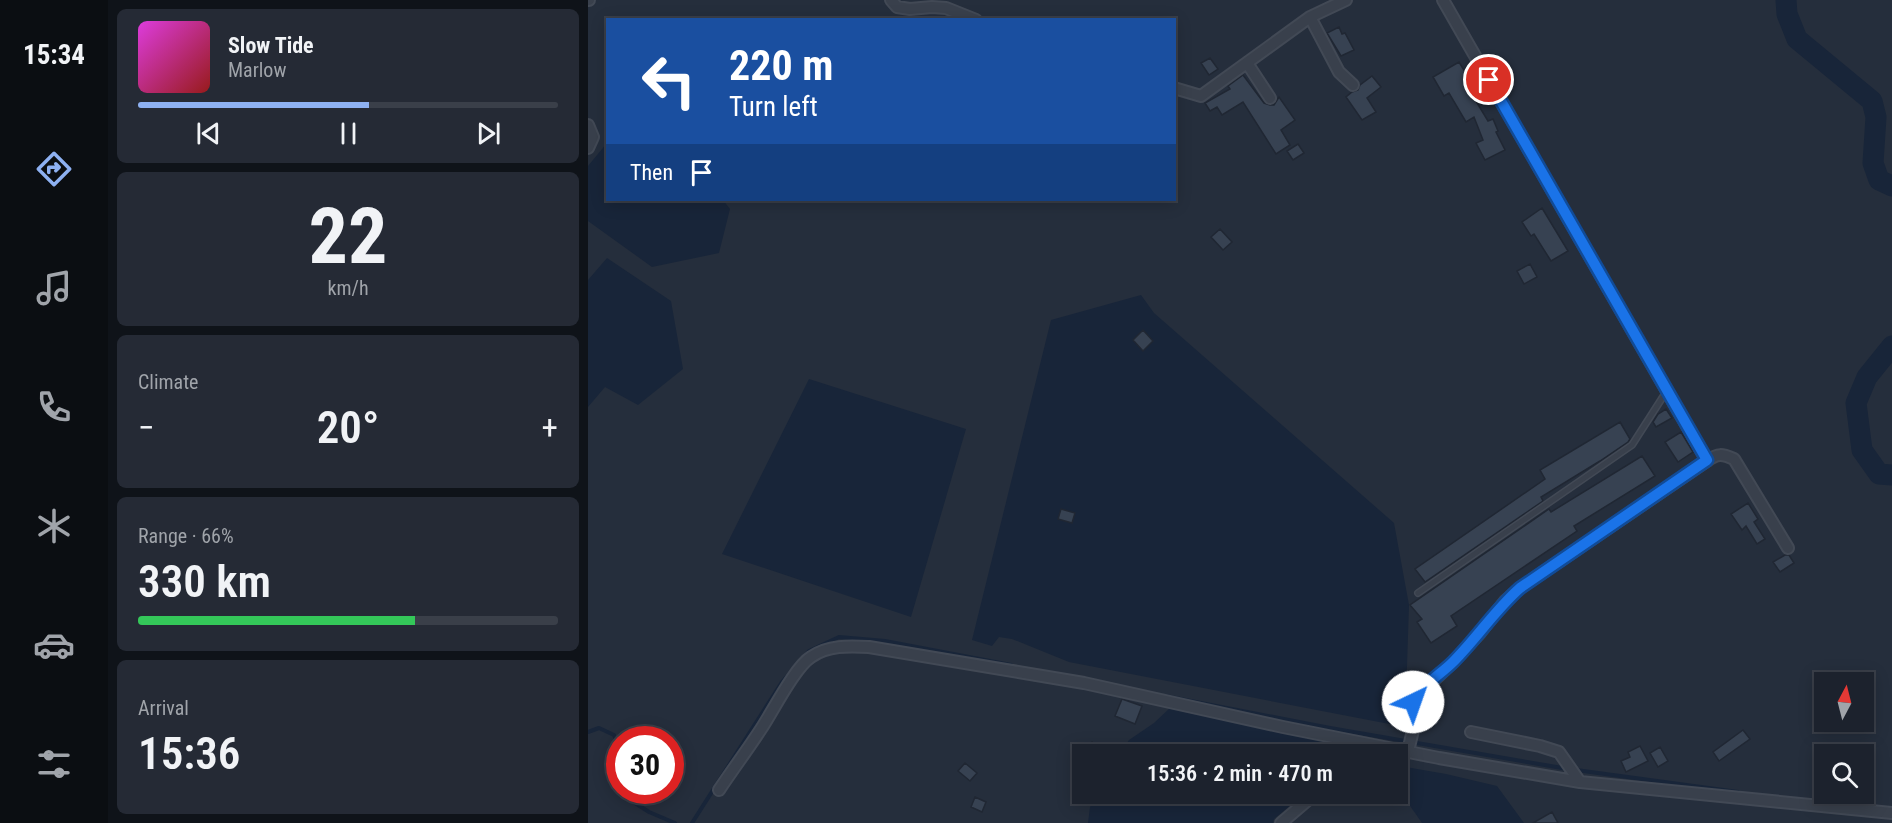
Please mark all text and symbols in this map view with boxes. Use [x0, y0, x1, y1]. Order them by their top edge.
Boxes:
text: Slow Tide [228, 33, 314, 58]
text: 15:34 [23, 39, 85, 71]
text: 220 m [729, 41, 834, 90]
icon: left [630, 42, 708, 120]
pin [1463, 54, 1514, 105]
text: Marlow [228, 58, 286, 82]
icon: arrive [1472, 63, 1505, 96]
text: Turn left [729, 91, 818, 123]
icon: previous [192, 117, 225, 150]
icon: pause [332, 117, 365, 150]
icon: next [472, 117, 505, 150]
icon: directions [33, 148, 75, 190]
icon: arrive [685, 156, 718, 189]
text: Then [630, 160, 673, 185]
text: 22 [309, 191, 387, 282]
icon: music [33, 267, 75, 309]
text: km/h [327, 276, 369, 300]
text: Climate [138, 370, 198, 394]
icon: phone [33, 386, 75, 428]
text: 20° [317, 401, 379, 454]
text: − [138, 408, 155, 447]
text: + [542, 408, 558, 447]
icon: climate [33, 505, 75, 547]
text: Range · 66% [138, 524, 234, 548]
text: 330 km [138, 555, 271, 608]
icon: car [33, 624, 75, 666]
position arrow [1381, 670, 1445, 734]
north arrow [1814, 672, 1874, 732]
map controls [1814, 672, 1874, 804]
text: Arrival [138, 696, 189, 720]
speed limit sign: 30 [606, 726, 684, 804]
text: 15:36 [138, 727, 240, 780]
icon: filters [33, 743, 75, 785]
button: search [1814, 744, 1874, 804]
text: 15:36 · 2 min · 470 m [1147, 761, 1333, 786]

